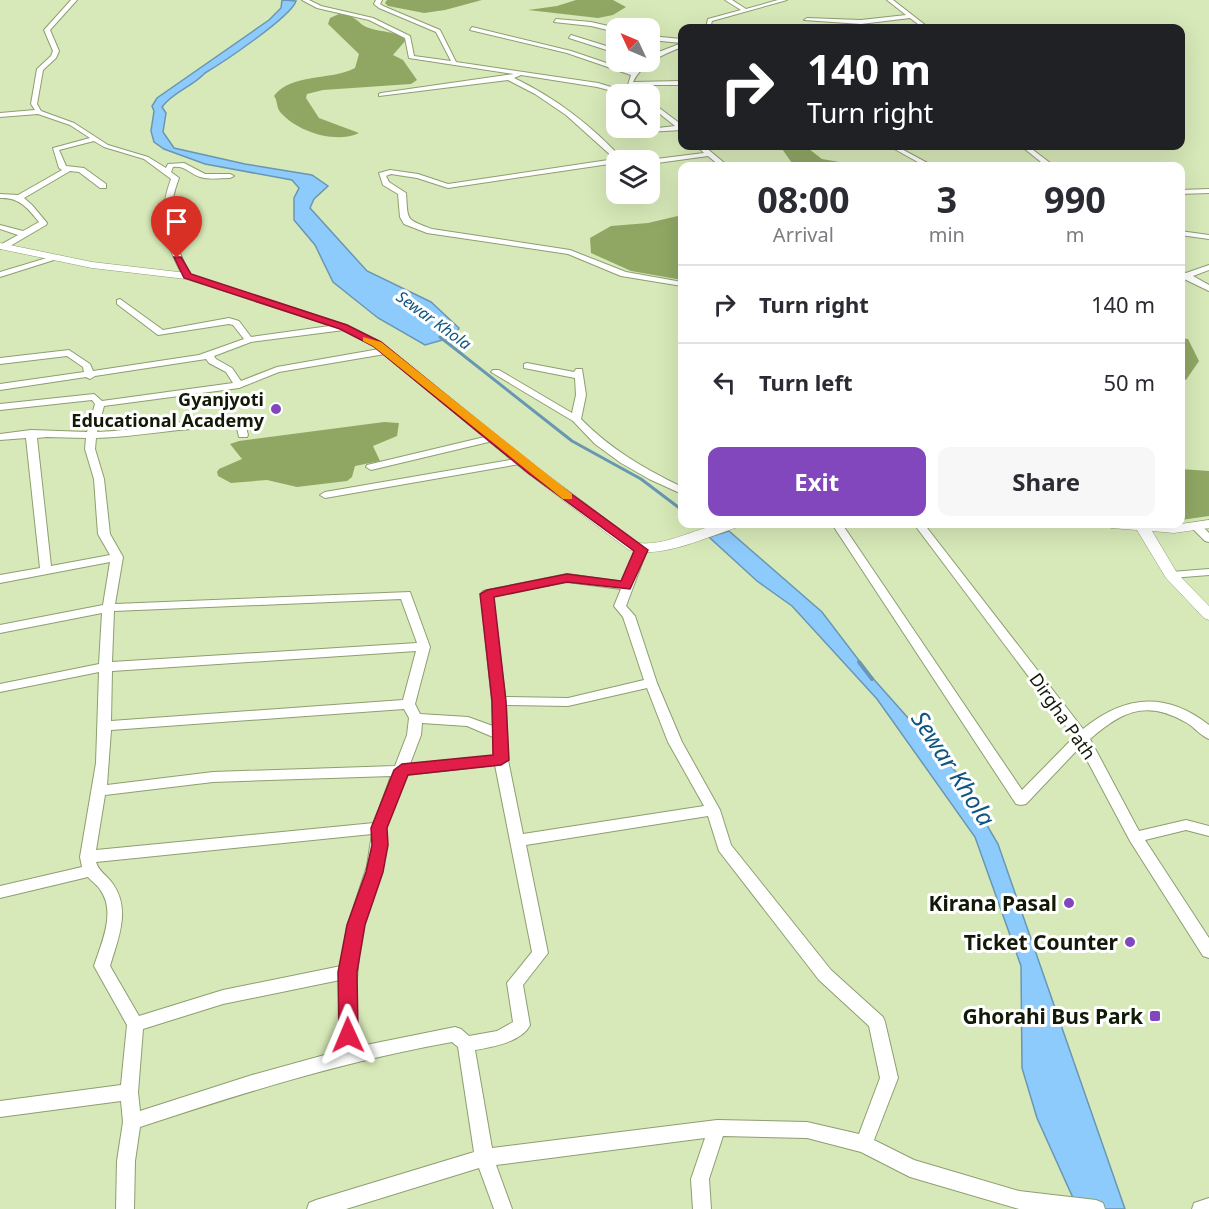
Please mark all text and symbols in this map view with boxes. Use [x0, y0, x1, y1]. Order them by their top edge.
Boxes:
north arrow [606, 18, 660, 72]
map controls [606, 18, 660, 204]
text: 140 m [807, 40, 931, 97]
icon: right [708, 48, 786, 126]
button: search [606, 84, 660, 138]
text: Turn right [807, 94, 933, 131]
button: layers [606, 150, 660, 204]
text: 08:00 [757, 175, 850, 224]
text: 3 [937, 175, 957, 224]
text: 990 [1044, 175, 1106, 224]
pin [151, 196, 202, 258]
icon: arrive [160, 205, 193, 238]
text: Arrival [773, 221, 834, 248]
text: min [929, 221, 965, 248]
text: m [1066, 221, 1084, 248]
water label: Sewar Khola [392, 285, 476, 355]
icon: right [708, 288, 741, 321]
text: Turn right [759, 289, 869, 319]
text: 140 m [1091, 289, 1155, 319]
icon: left [708, 366, 741, 399]
text: Turn left [759, 367, 853, 397]
text: 50 m [1104, 367, 1155, 397]
place label: Gyanjyoti Educational Academy [71, 387, 265, 432]
marker: Gyanjyoti Educational Academy [269, 402, 283, 416]
button: Exit [708, 447, 926, 516]
button: Share [938, 447, 1155, 516]
street label: Dirgha Path [1024, 668, 1102, 764]
water label: Sewar Khola [904, 704, 1004, 832]
place label: Kirana Pasal [929, 889, 1057, 917]
marker: Kirana Pasal [1062, 896, 1076, 910]
place label: Ticket Counter [964, 928, 1119, 956]
marker: Ticket Counter [1123, 935, 1137, 949]
place label: Ghorahi Bus Park [962, 1002, 1144, 1030]
position arrow [316, 1003, 380, 1067]
marker: Ghorahi Bus Park [1148, 1009, 1162, 1023]

